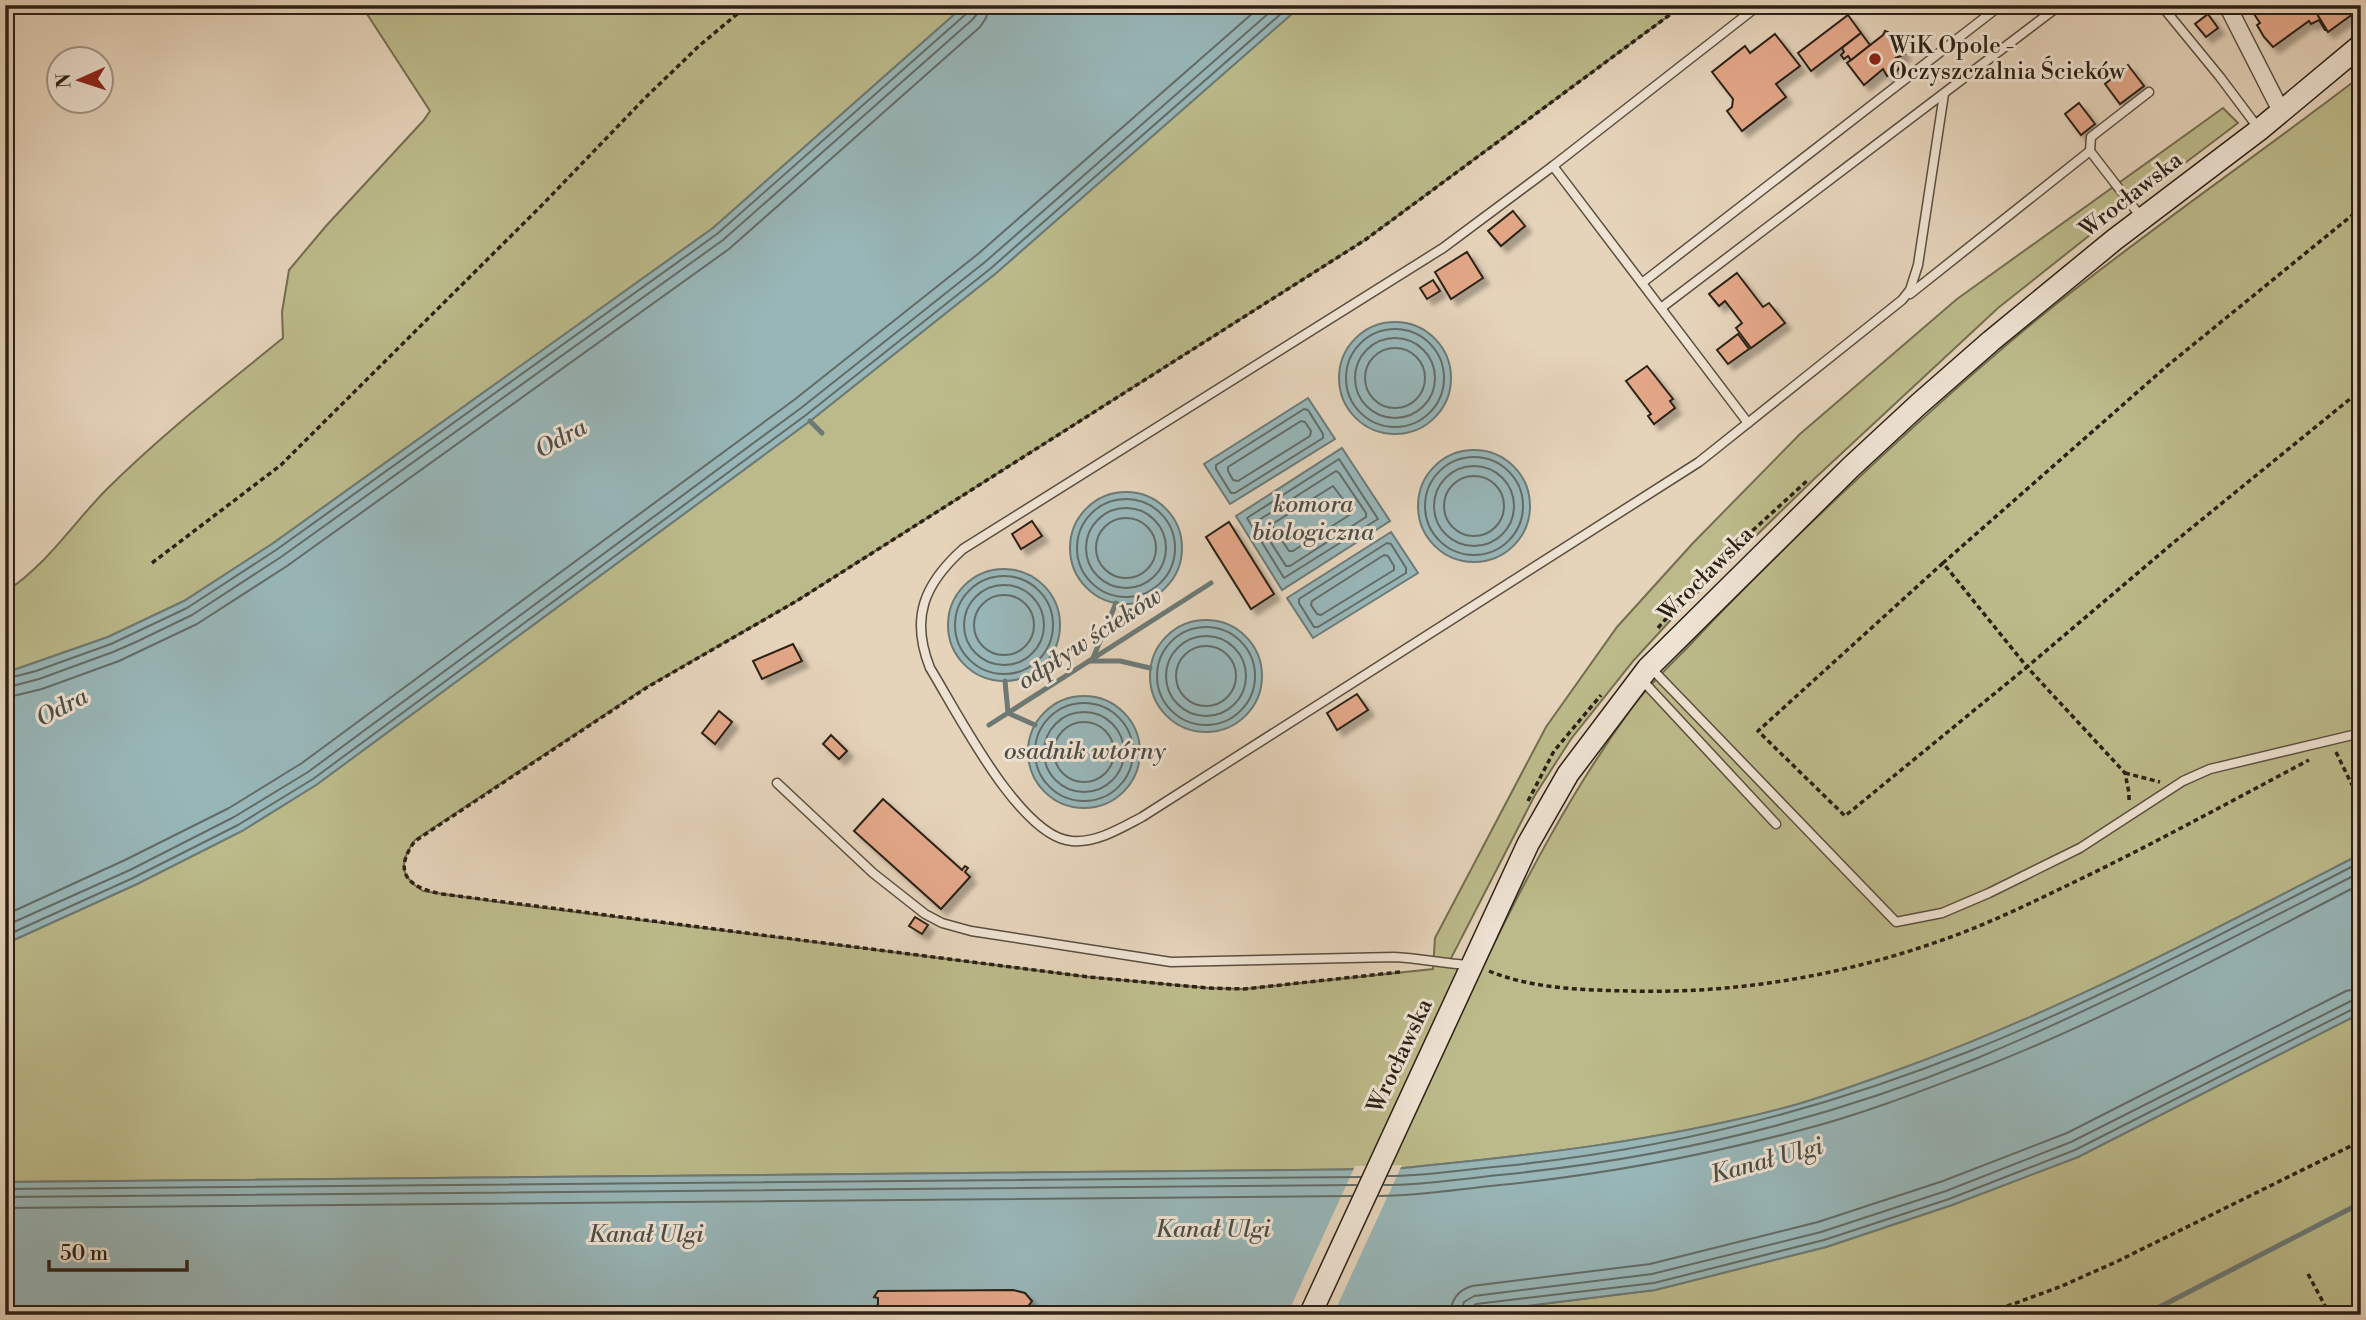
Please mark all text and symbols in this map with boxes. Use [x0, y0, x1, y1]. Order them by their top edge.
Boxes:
place label: WiK Opole - Oczyszczalnia Ścieków [1888, 32, 2126, 86]
north arrow [46, 46, 116, 116]
marker: WiK Opole - Oczyszczalnia Ścieków [1867, 51, 1883, 67]
text: N [52, 73, 76, 89]
street label: Wrocławska [2073, 146, 2188, 244]
water label: Odra [530, 412, 593, 465]
water label: komora biologiczna [1252, 490, 1375, 548]
street label: Wrocławska [1652, 520, 1760, 628]
water label: odpływ ścieków [1012, 581, 1168, 697]
water label: Odra [31, 682, 94, 734]
water label: osadnik wtórny [1004, 737, 1166, 767]
street label: Wrocławska [1361, 994, 1439, 1119]
water label: Kanał Ulgi [1707, 1131, 1827, 1190]
water label: Kanał Ulgi [1155, 1215, 1271, 1245]
water label: Kanał Ulgi [588, 1220, 704, 1250]
scale bar [49, 1229, 187, 1273]
text: 50 m [60, 1241, 108, 1267]

